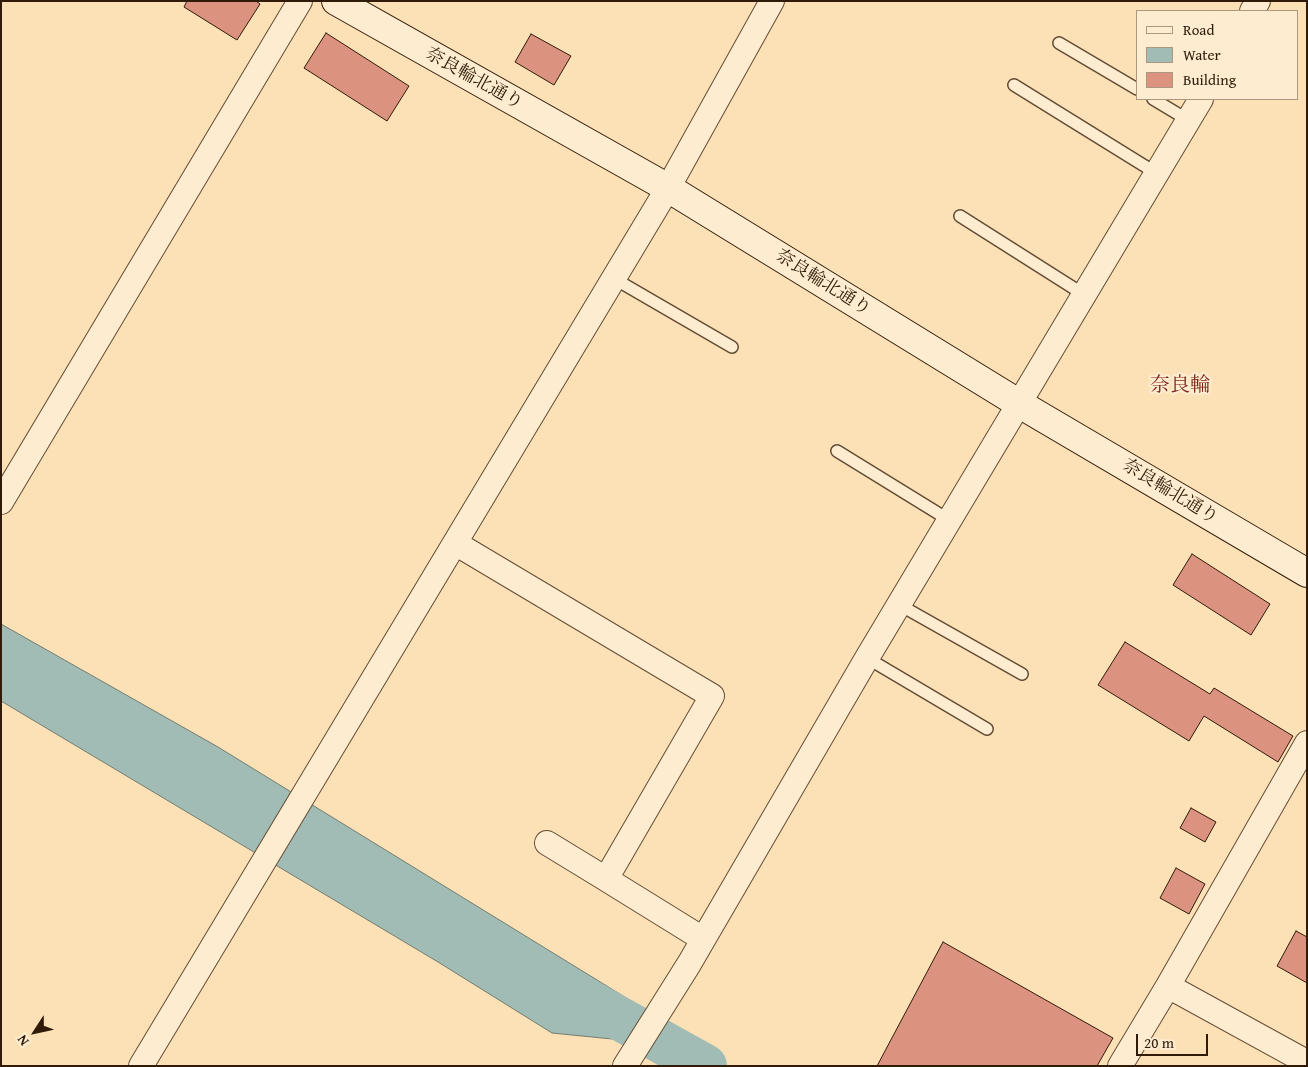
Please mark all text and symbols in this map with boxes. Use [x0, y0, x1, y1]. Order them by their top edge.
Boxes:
legend [1136, 10, 1298, 100]
text: Road [1183, 19, 1214, 40]
street label: 奈良輪北通り [422, 43, 526, 115]
text: Water [1183, 44, 1221, 65]
text: Building [1183, 69, 1236, 90]
street label: 奈良輪北通り [771, 245, 875, 321]
district label: 奈良輪 [1150, 374, 1210, 398]
street label: 奈良輪北通り [1118, 455, 1222, 529]
north arrow [10, 1007, 60, 1057]
scale bar [1138, 1024, 1210, 1056]
text: N [12, 1031, 34, 1050]
text: 20 m [1144, 1032, 1174, 1053]

